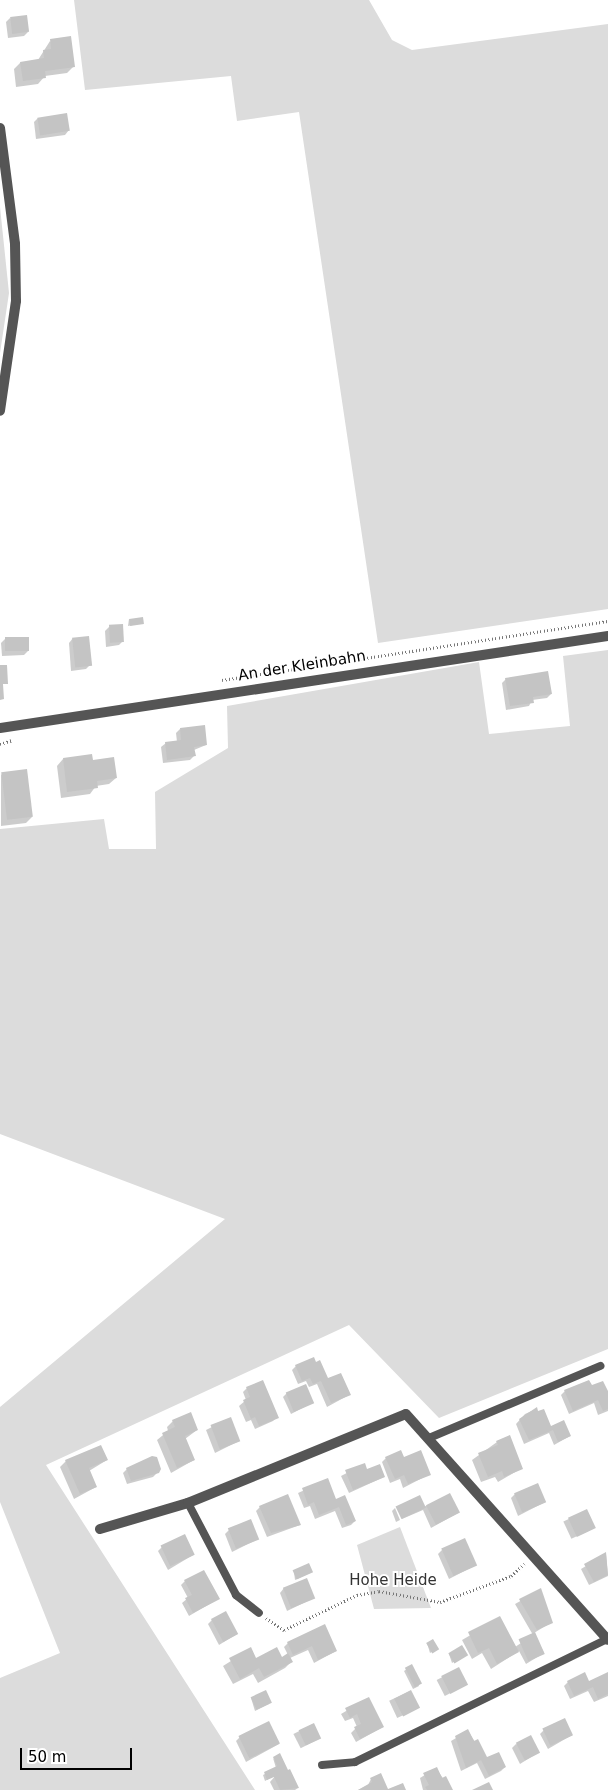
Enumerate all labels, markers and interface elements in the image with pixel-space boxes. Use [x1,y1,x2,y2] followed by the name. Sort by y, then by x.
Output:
[237,647,367,685] street label: An der Kleinbahn
[349,1572,437,1590] park label: Hohe Heide
[22,1738,135,1770] scale bar
[28,1748,66,1766] text: 50 m

